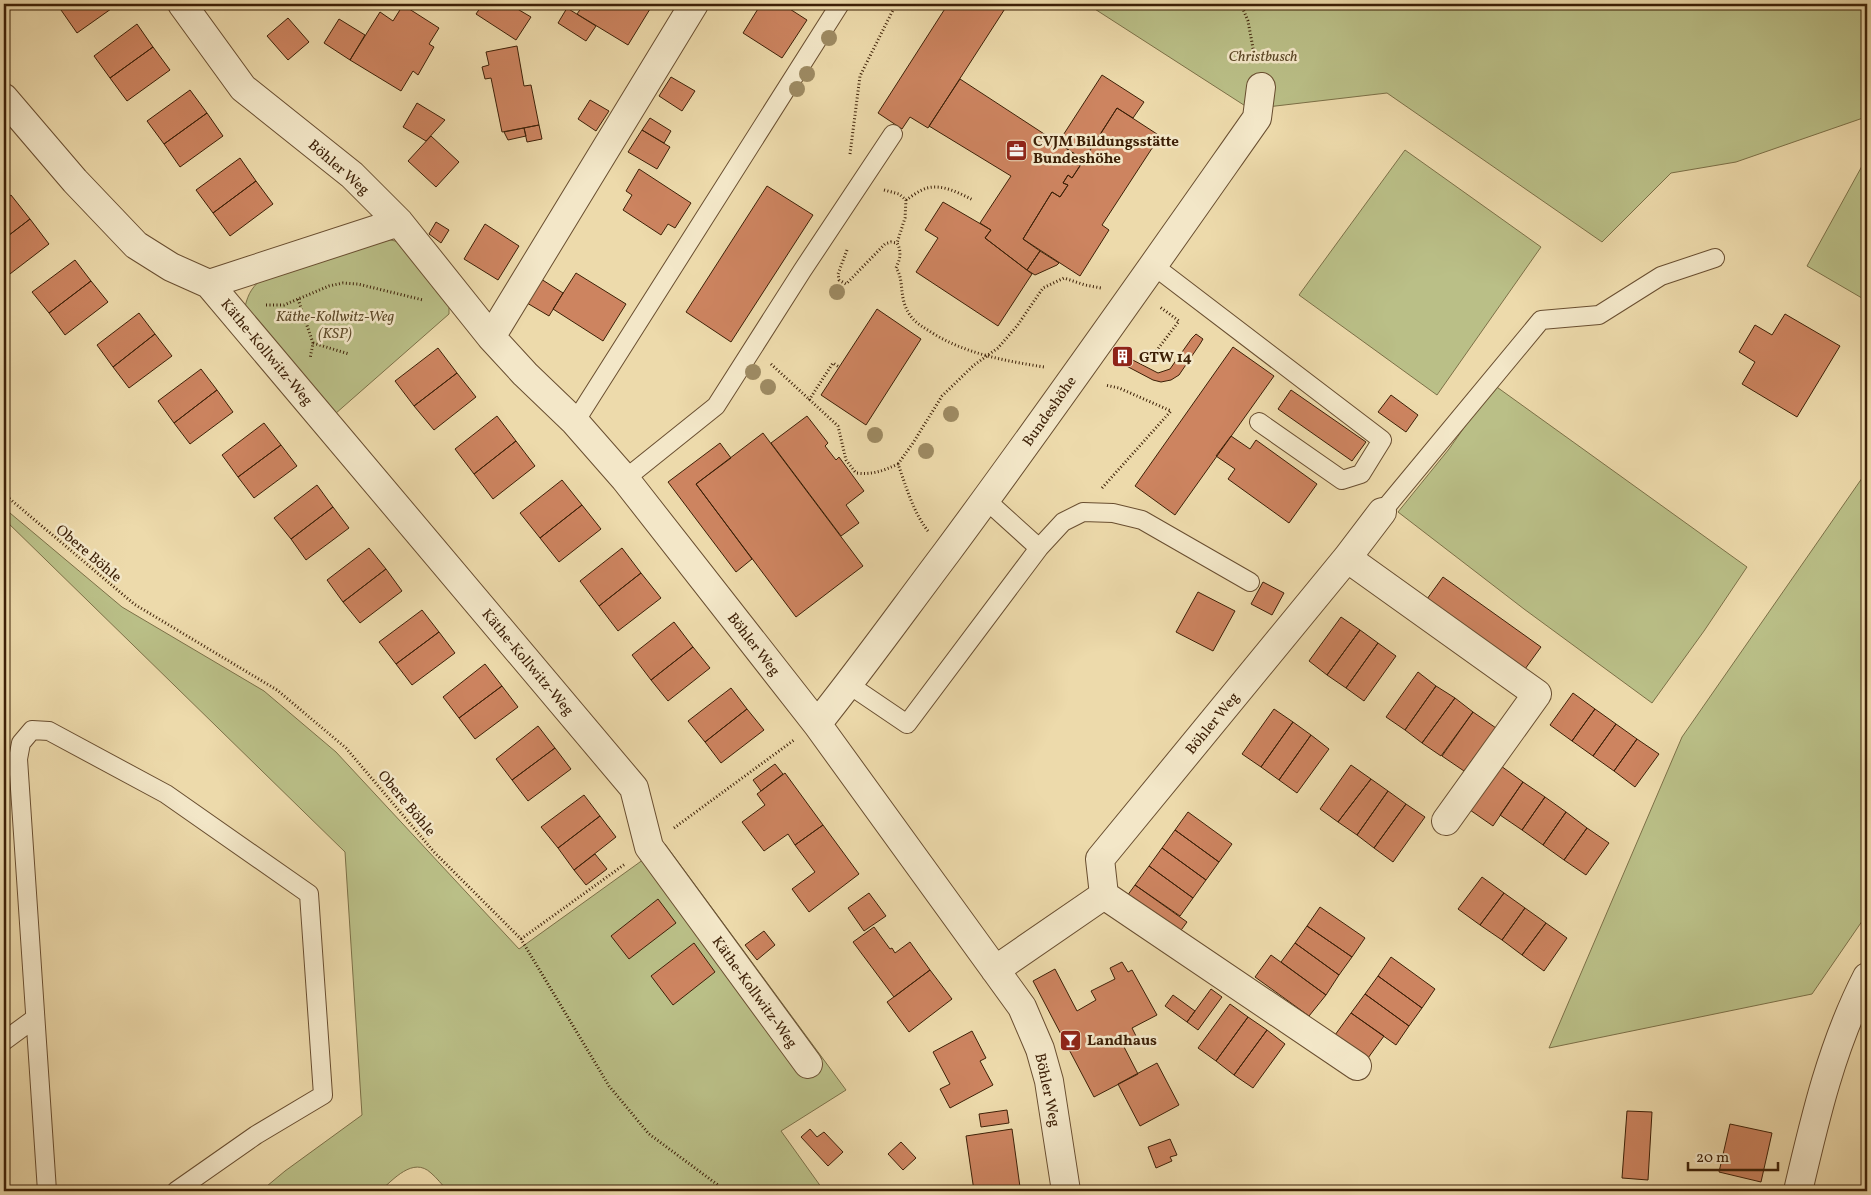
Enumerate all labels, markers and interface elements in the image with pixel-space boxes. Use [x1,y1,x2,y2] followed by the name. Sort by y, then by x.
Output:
[1228,47,1298,68] park label: Christbusch
[1033,132,1179,170] place label: CVJM Bildungsstätte Bundeshöhe
[303,136,374,201] street label: Böhler Weg
[1005,138,1029,162] office icon: CVJM Bildungsstätte Bundeshöhe
[215,295,317,411] street label: Käthe-Kollwitz-Weg
[276,307,395,345] park label: Käthe-Kollwitz-Weg (KSP)
[1111,345,1135,369] building icon: GTW 14
[1139,348,1192,369] place label: GTW 14
[1018,372,1082,451] street label: Bundeshöhe
[50,520,126,588] street label: Obere Böhle
[476,605,578,721] street label: Käthe-Kollwitz-Weg
[721,609,784,681] street label: Böhler Weg
[1181,688,1245,760] street label: Böhler Weg
[372,766,440,842] street label: Obere Böhle
[706,933,802,1053] street label: Käthe-Kollwitz-Weg
[1059,1028,1083,1052] bar icon: Landhaus
[1087,1031,1157,1052] place label: Landhaus
[1028,1051,1065,1130] street label: Böhler Weg
[1688,1140,1778,1172] scale bar
[1696,1148,1729,1169] text: 20 m

